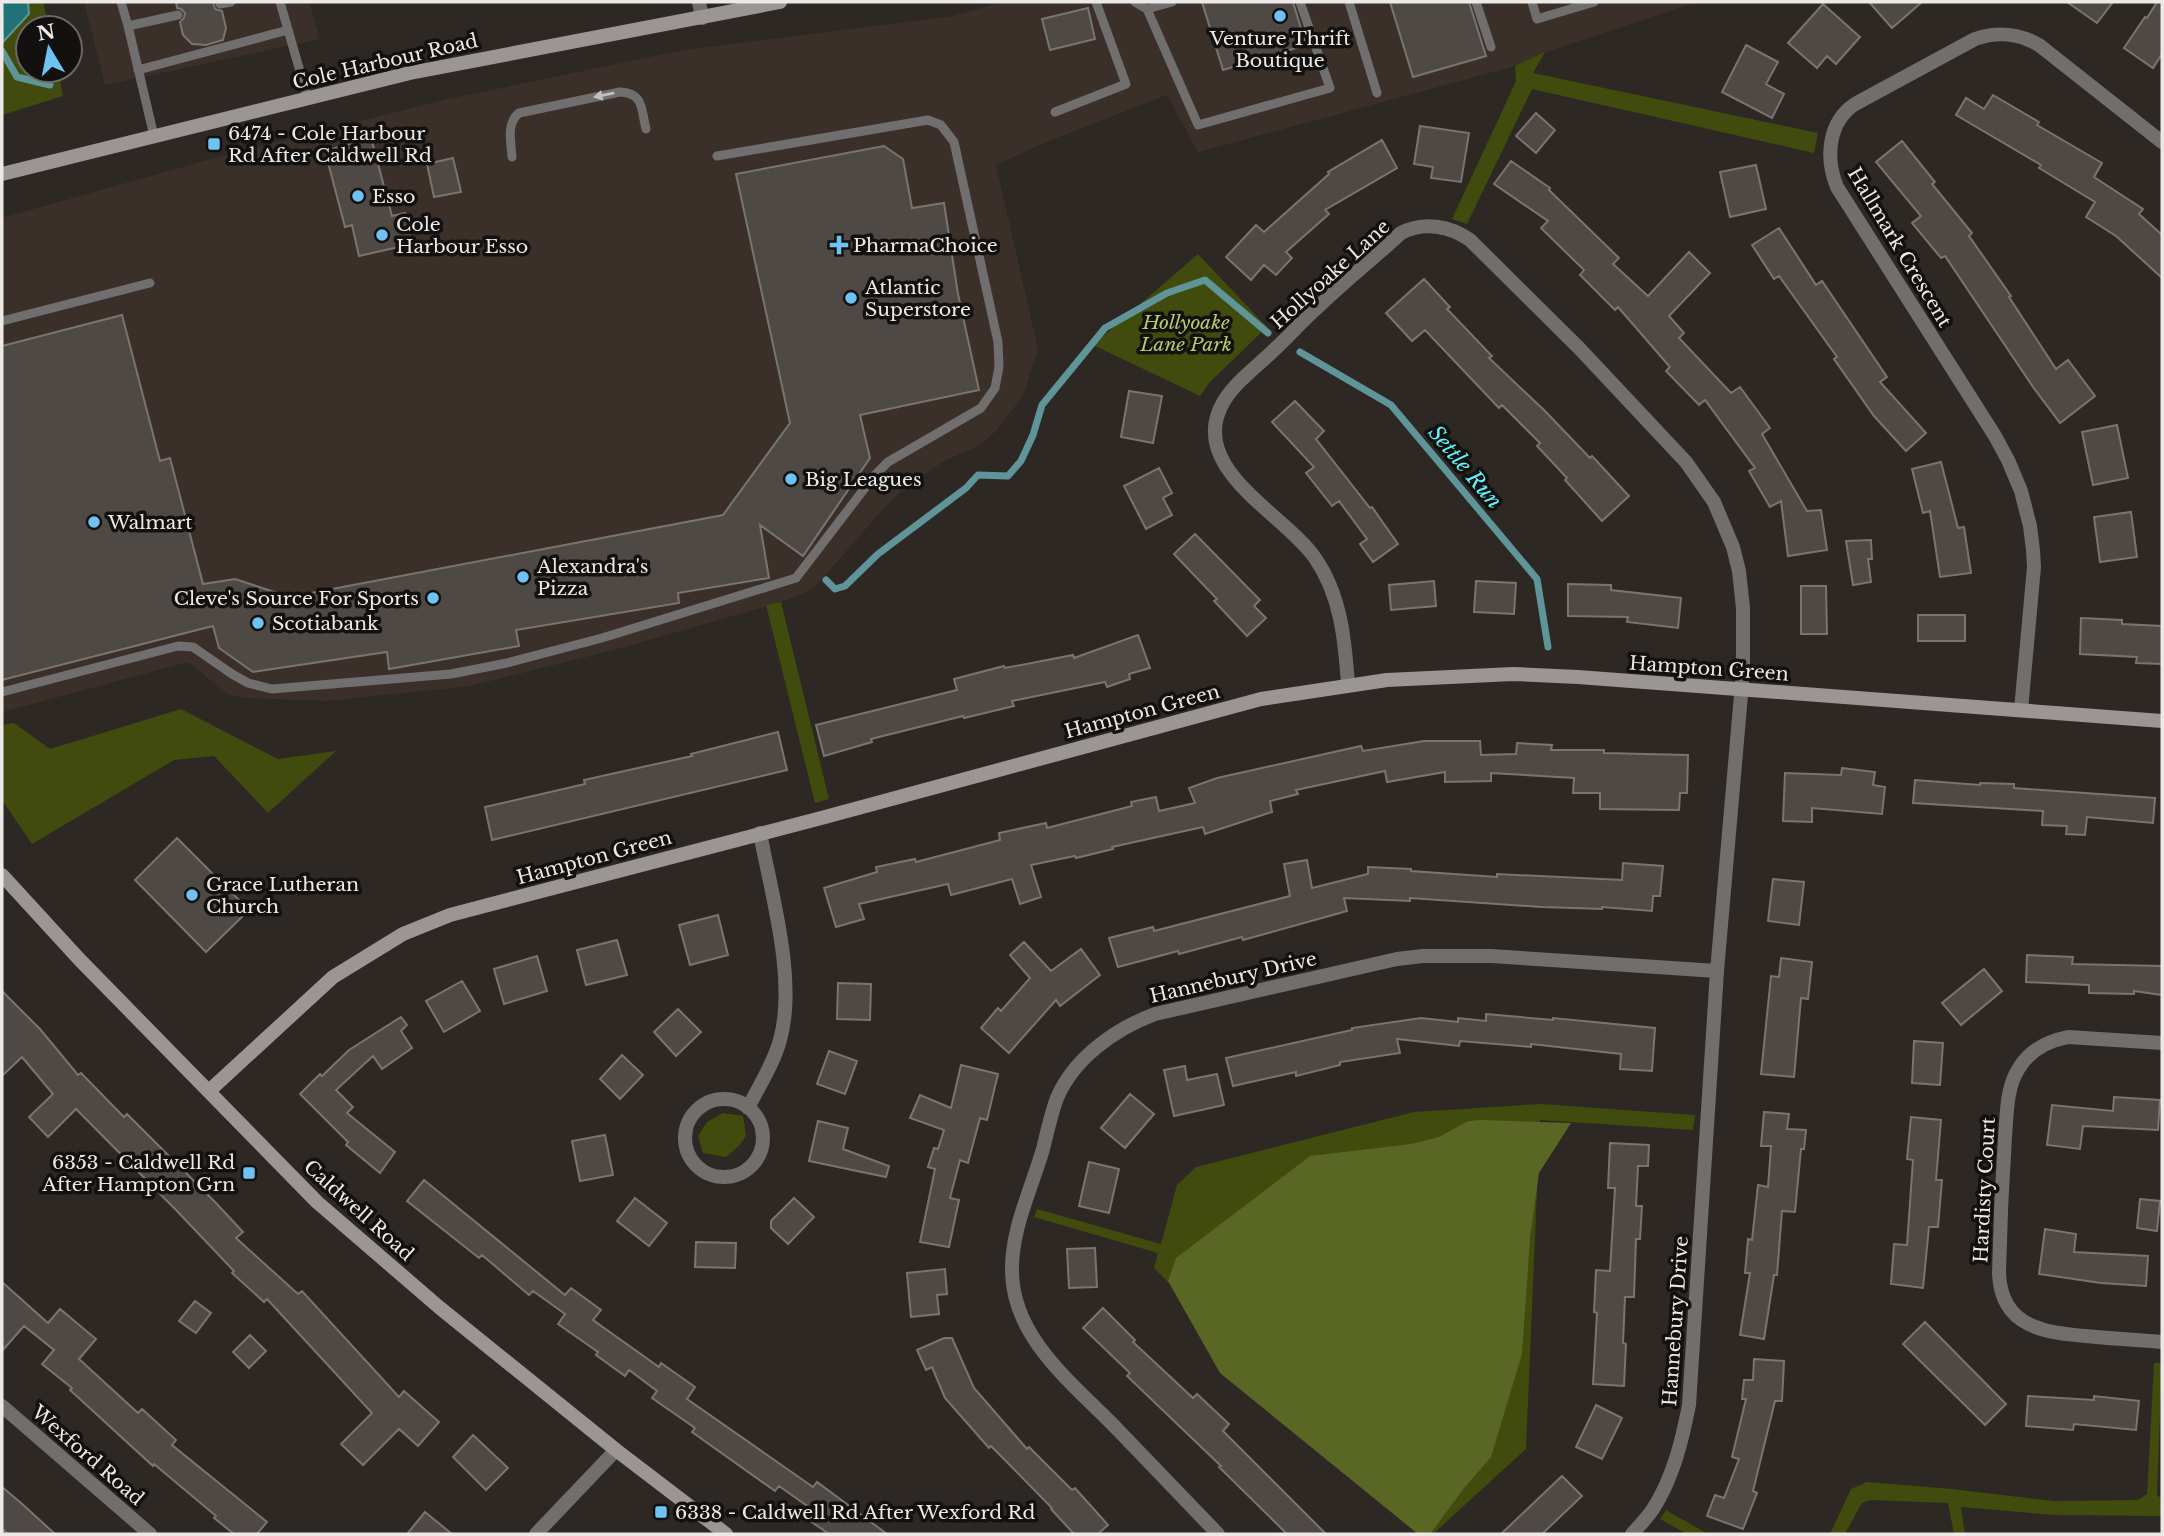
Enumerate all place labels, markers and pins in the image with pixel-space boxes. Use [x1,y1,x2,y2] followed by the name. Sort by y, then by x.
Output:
[1272,8,1288,24] marker: Venture Thrift Boutique
[1209,27,1351,72] place label: Venture Thrift Boutique
[228,122,432,167] place label: 6474 - Cole Harbour Rd After Caldwell Rd
[206,136,222,152] marker: 6474 - Cole Harbour Rd After Caldwell Rd
[372,185,415,208] place label: Esso
[350,188,366,204] marker: Esso
[396,213,528,258] place label: Cole Harbour Esso
[374,227,390,243] marker: Cole Harbour Esso
[853,234,998,257] place label: PharmaChoice
[831,237,847,253] marker: PharmaChoice
[864,276,971,321] place label: Atlantic Superstore
[843,290,859,306] marker: Atlantic Superstore
[805,468,922,491] place label: Big Leagues
[783,471,799,487] marker: Big Leagues
[107,511,193,534] place label: Walmart
[86,514,102,530] marker: Walmart
[536,555,648,600] place label: Alexandra's Pizza
[515,569,531,585] marker: Alexandra's Pizza
[174,587,419,610] place label: Cleve's Source For Sports
[425,590,441,606] marker: Cleve's Source For Sports
[272,612,379,635] place label: Scotiabank
[250,615,266,631] marker: Scotiabank
[206,873,359,918] place label: Grace Lutheran Church
[184,887,200,903] marker: Grace Lutheran Church
[41,1151,235,1196] place label: 6353 - Caldwell Rd After Hampton Grn
[241,1165,257,1181] marker: 6353 - Caldwell Rd After Hampton Grn
[675,1501,1035,1524] place label: 6338 - Caldwell Rd After Wexford Rd
[653,1504,669,1520] marker: 6338 - Caldwell Rd After Wexford Rd

